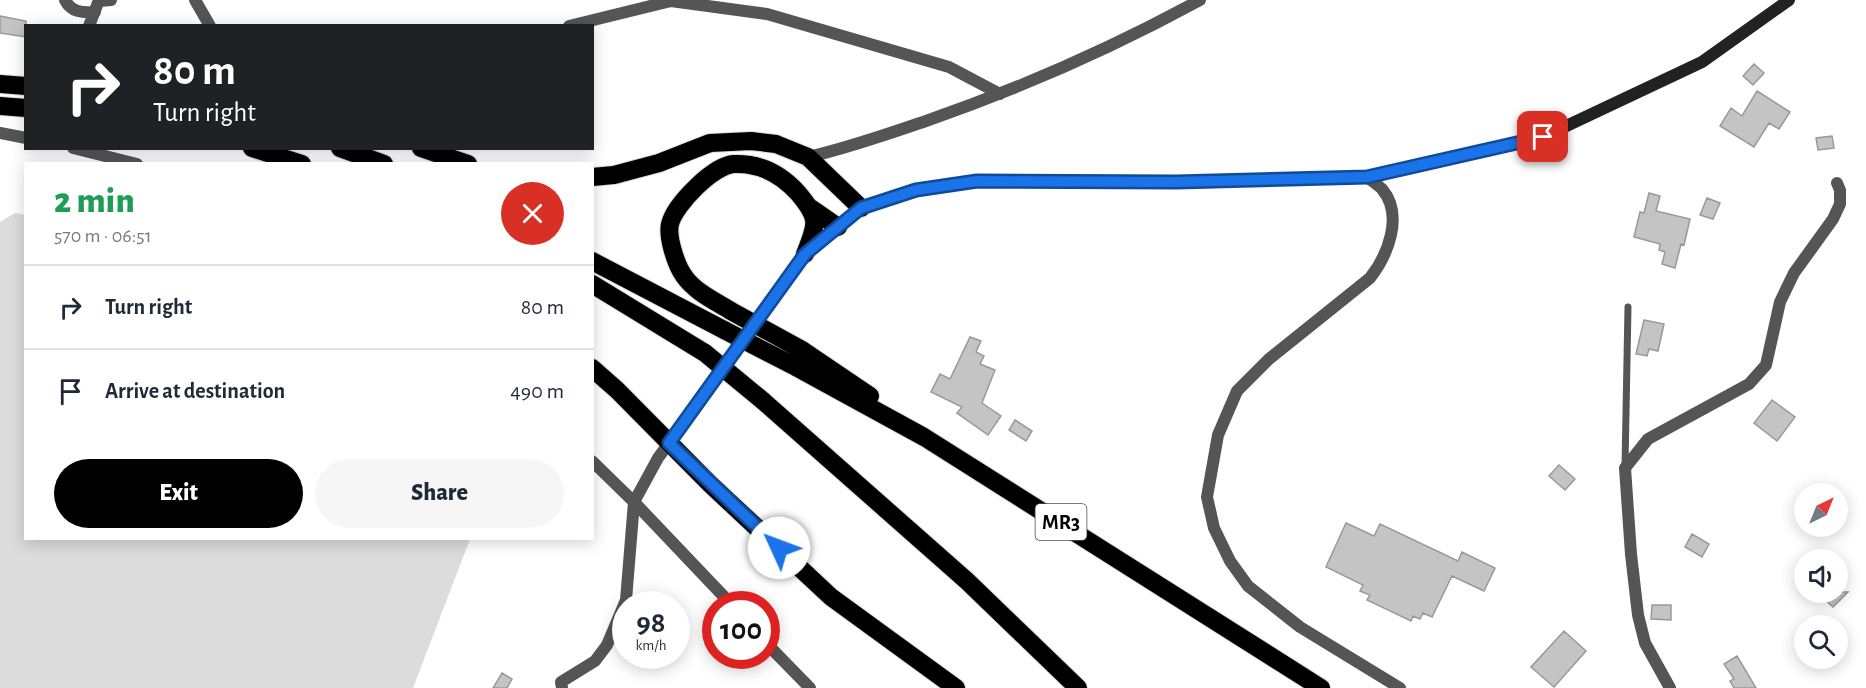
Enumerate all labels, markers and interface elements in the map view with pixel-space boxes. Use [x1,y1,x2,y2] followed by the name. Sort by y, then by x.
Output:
[54,48,132,126] icon: right
[153,50,236,92] text: 80 m
[153,99,256,126] text: Turn right
[1517,111,1568,162] pin
[1526,120,1559,153] icon: arrive
[501,182,564,245] button: close
[54,183,135,219] text: 2 min
[54,226,152,246] text: 570 m · 06:51
[54,291,87,324] icon: right
[105,296,192,318] text: Turn right
[521,296,564,318] text: 80 m
[54,375,87,408] icon: arrive
[105,380,285,402] text: Arrive at destination
[510,380,564,402] text: 490 m
[54,459,303,528] button: Exit
[315,459,564,528] button: Share
[1794,483,1848,537] north arrow
[1794,483,1848,669] map controls
[1036,504,1086,540] road number: MR3
[747,516,811,580] position arrow
[1794,549,1848,603] button: sound
[702,591,780,669] speed limit sign: 100
[636,608,666,638] text: 98
[1794,615,1848,669] button: search
[636,638,666,653] text: km/h

